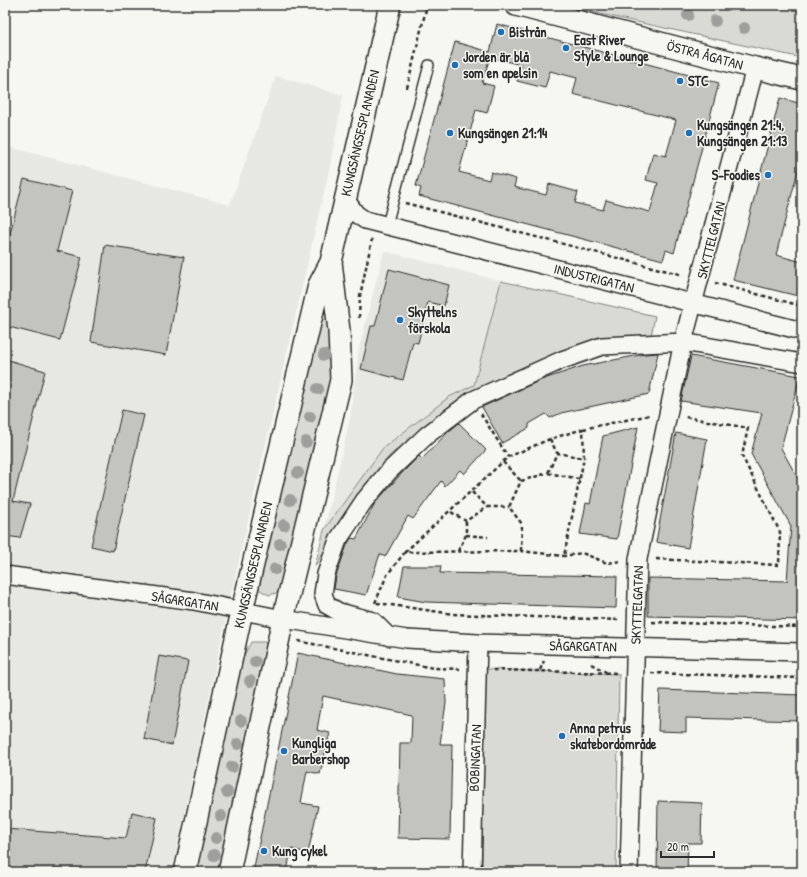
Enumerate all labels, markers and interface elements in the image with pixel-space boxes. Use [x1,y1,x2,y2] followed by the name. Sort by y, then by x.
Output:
[509,22,547,41] place label: Bistrån
[496,27,506,37] marker: Bistrån
[574,30,649,67] place label: East River Style & Lounge
[665,35,745,74] street label: ÖSTRA ÅGATAN
[561,43,571,53] marker: East River Style & Lounge
[463,47,538,84] place label: Jorden är blå som en apelsin
[450,60,460,70] marker: Jorden är blå som en apelsin
[336,68,383,198] street label: KUNGSÄNGSESPLANADEN
[688,71,709,90] place label: STC
[675,76,685,86] marker: STC
[697,115,788,152] place label: Kungsängen 21:4, Kungsängen 21:13
[458,123,548,144] place label: Kungsängen 21:14
[445,128,455,138] marker: Kungsängen 21:14
[684,128,694,138] marker: Kungsängen 21:4, Kungsängen 21:13
[712,165,761,184] place label: S-Foodies
[763,170,773,180] marker: S-Foodies
[692,199,729,280] street label: SKYTTELGATAN
[552,258,636,297] street label: INDUSTRIGATAN
[408,302,457,337] place label: Skyttelns förskola
[395,315,405,325] marker: Skyttelns förskola
[229,500,276,630] street label: KUNGSÄNGSESPLANADEN
[626,565,647,645] street label: SKYTTELGATAN
[150,586,220,615] street label: SÅGARGATAN
[549,635,617,656] street label: SÅGARGATAN
[570,718,657,753] place label: Anna petrus skatebordområde
[464,724,485,792] street label: BOBINGATAN
[557,731,567,741] marker: Anna petrus skatebordområde
[292,733,351,770] place label: Kungliga Barbershop
[279,746,289,756] marker: Kungliga Barbershop
[661,833,714,859] scale bar
[667,838,689,855] text: 20 m
[272,841,327,862] place label: Kung cykel
[259,846,269,856] marker: Kung cykel

